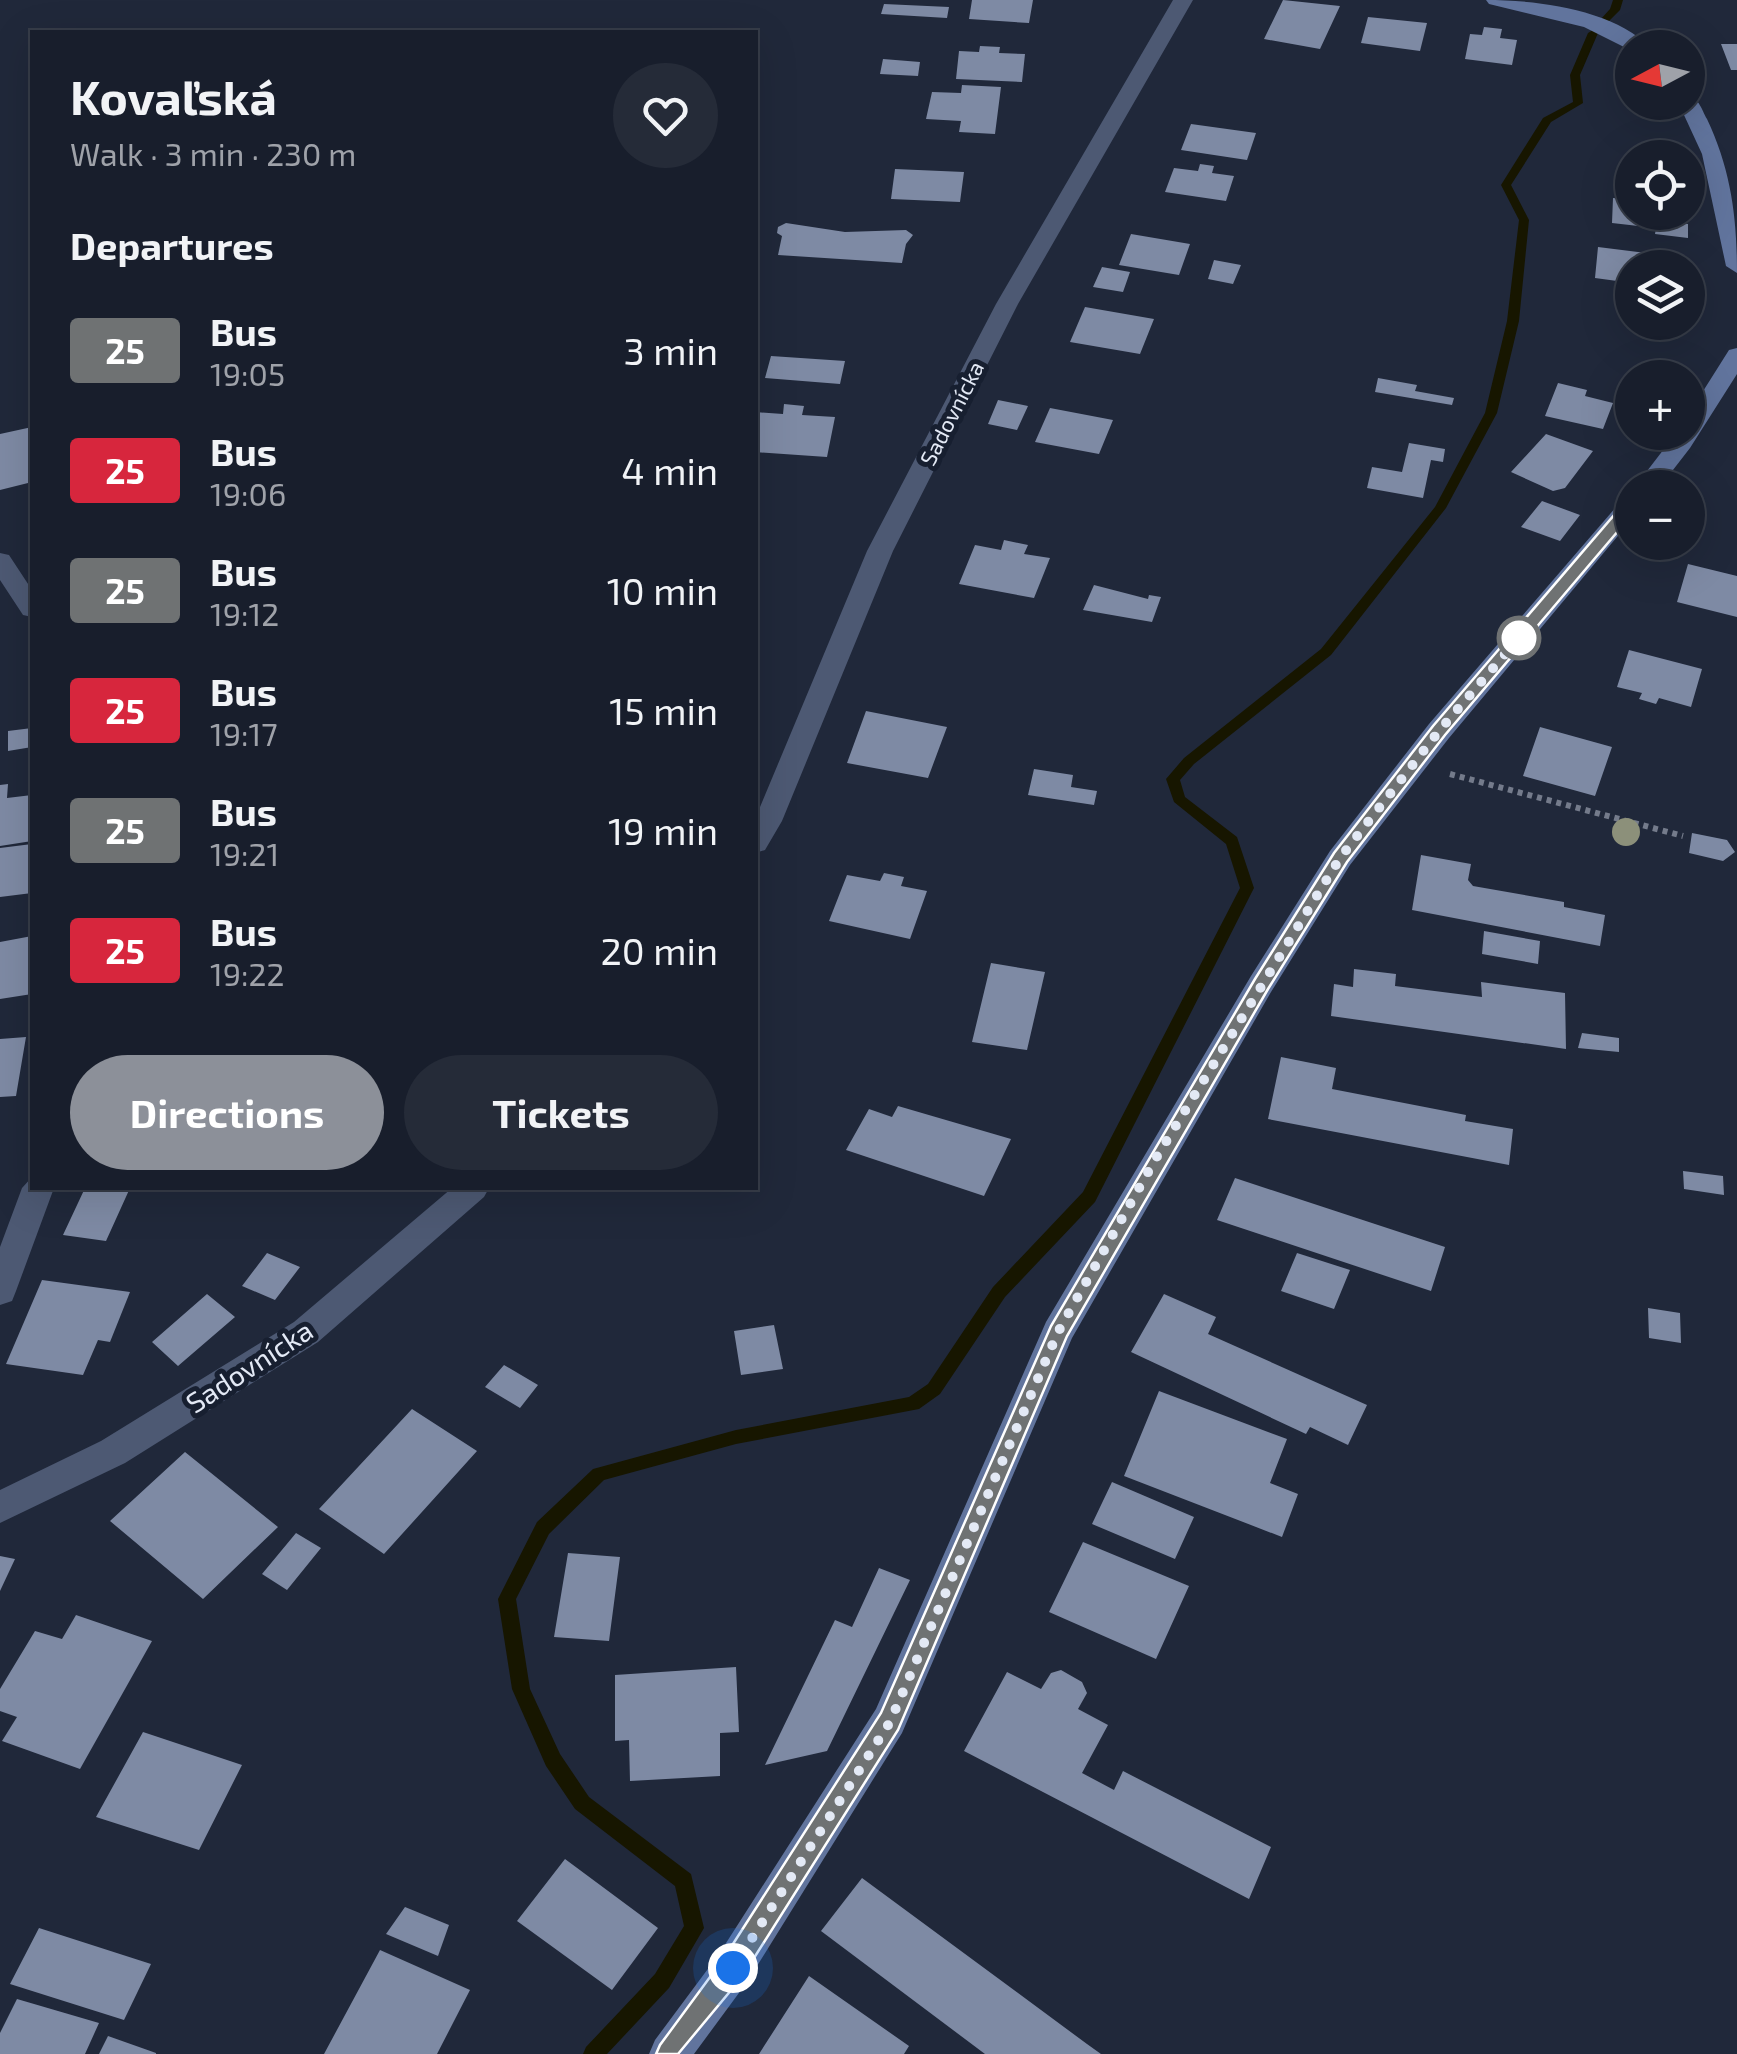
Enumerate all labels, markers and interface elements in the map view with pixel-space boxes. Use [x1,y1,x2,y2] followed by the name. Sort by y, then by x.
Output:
[1615,30,1705,120] north arrow
[1615,30,1705,560] map controls
[613,63,718,168] button: heart
[70,67,277,125] text: Kovaľská
[70,134,356,172] text: Walk · 3 min · 230 m
[1615,140,1705,230] button: locate
[70,222,274,268] text: Departures
[1615,250,1705,340] button: layers
[210,308,277,354] text: Bus
[624,327,718,373] text: 3 min
[105,329,145,371] text: 25
[210,354,285,392] text: 19:05
[914,357,988,469] street label: Sadovnícka
[1615,360,1705,450] button: +
[210,428,277,474] text: Bus
[621,447,718,493] text: 4 min
[105,449,145,491] text: 25
[1615,470,1705,560] button: −
[210,474,286,512] text: 19:06
[210,548,277,594] text: Bus
[607,567,718,613] text: 10 min
[105,569,145,611] text: 25
[210,594,279,632] text: 19:12
[1498,617,1540,659] unlabelled marker
[210,668,277,714] text: Bus
[609,687,718,733] text: 15 min
[105,689,145,731] text: 25
[210,714,278,752] text: 19:17
[210,788,277,834] text: Bus
[608,807,718,853] text: 19 min
[105,809,145,851] text: 25
[210,834,279,872] text: 19:21
[210,908,277,954] text: Bus
[600,927,718,973] text: 20 min
[105,929,145,971] text: 25
[210,954,285,992] text: 19:22
[70,1055,384,1170] button: Directions
[404,1055,718,1170] button: Tickets
[179,1312,319,1420] street label: Sadovnícka
[708,1943,758,1993] your location

